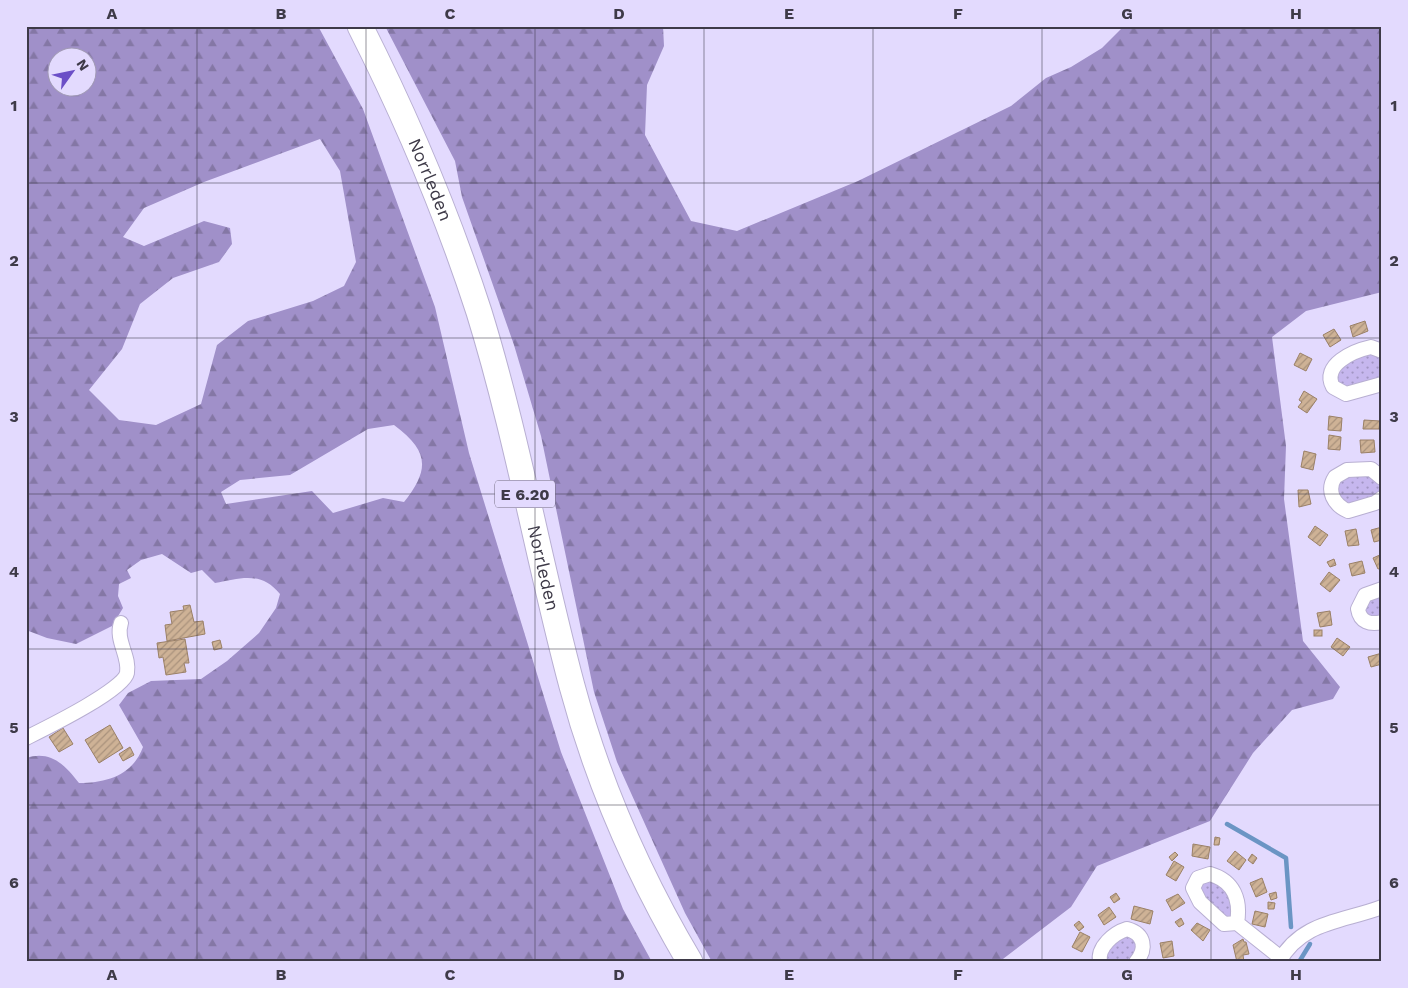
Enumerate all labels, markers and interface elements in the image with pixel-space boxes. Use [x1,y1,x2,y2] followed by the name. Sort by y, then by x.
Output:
[107,4,118,23] text: A
[276,4,287,23] text: B
[445,4,456,23] text: C
[613,4,625,23] text: D
[784,4,794,23] text: E
[953,4,963,23] text: F
[1121,4,1133,23] text: G
[1290,4,1302,23] text: H
[48,48,98,98] north arrow
[73,56,92,74] text: N
[11,96,17,115] text: 1
[1391,96,1397,115] text: 1
[404,135,457,224] street label: Norrleden
[9,251,19,270] text: 2
[1389,251,1399,270] text: 2
[9,407,19,426] text: 3
[1389,407,1399,426] text: 3
[495,480,555,508] road number: E 6.20
[524,523,564,613] street label: Norrleden
[9,562,19,581] text: 4
[1389,562,1399,581] text: 4
[9,718,19,737] text: 5
[1389,718,1399,737] text: 5
[9,873,19,892] text: 6
[1389,873,1399,892] text: 6
[107,965,118,984] text: A
[276,965,287,984] text: B
[445,965,456,984] text: C
[613,965,625,984] text: D
[784,965,794,984] text: E
[953,965,963,984] text: F
[1121,965,1133,984] text: G
[1290,965,1302,984] text: H

